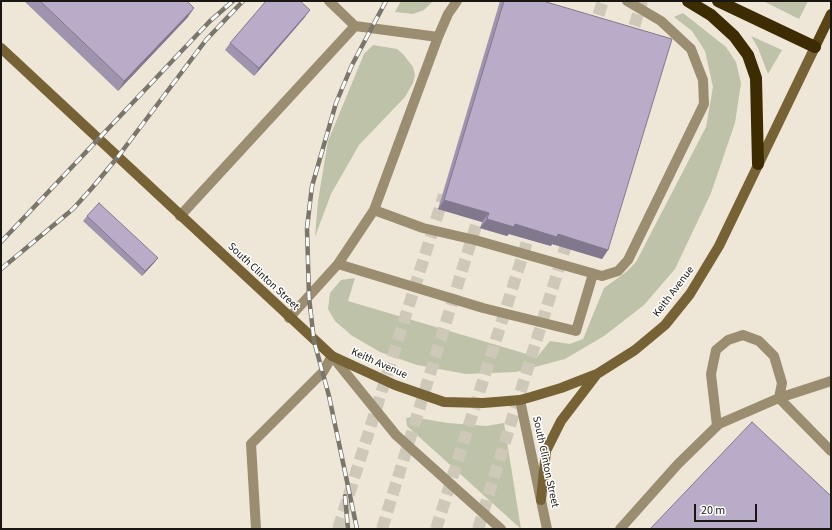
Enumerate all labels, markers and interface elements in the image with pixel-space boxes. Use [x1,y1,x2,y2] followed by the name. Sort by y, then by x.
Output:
[225,241,301,313] street label: South Clinton Street
[651,264,697,320] street label: Keith Avenue
[349,346,409,382] street label: Keith Avenue
[529,415,561,509] street label: South Clinton Street
[696,496,759,522] scale bar
[701,502,725,519] text: 20 m

